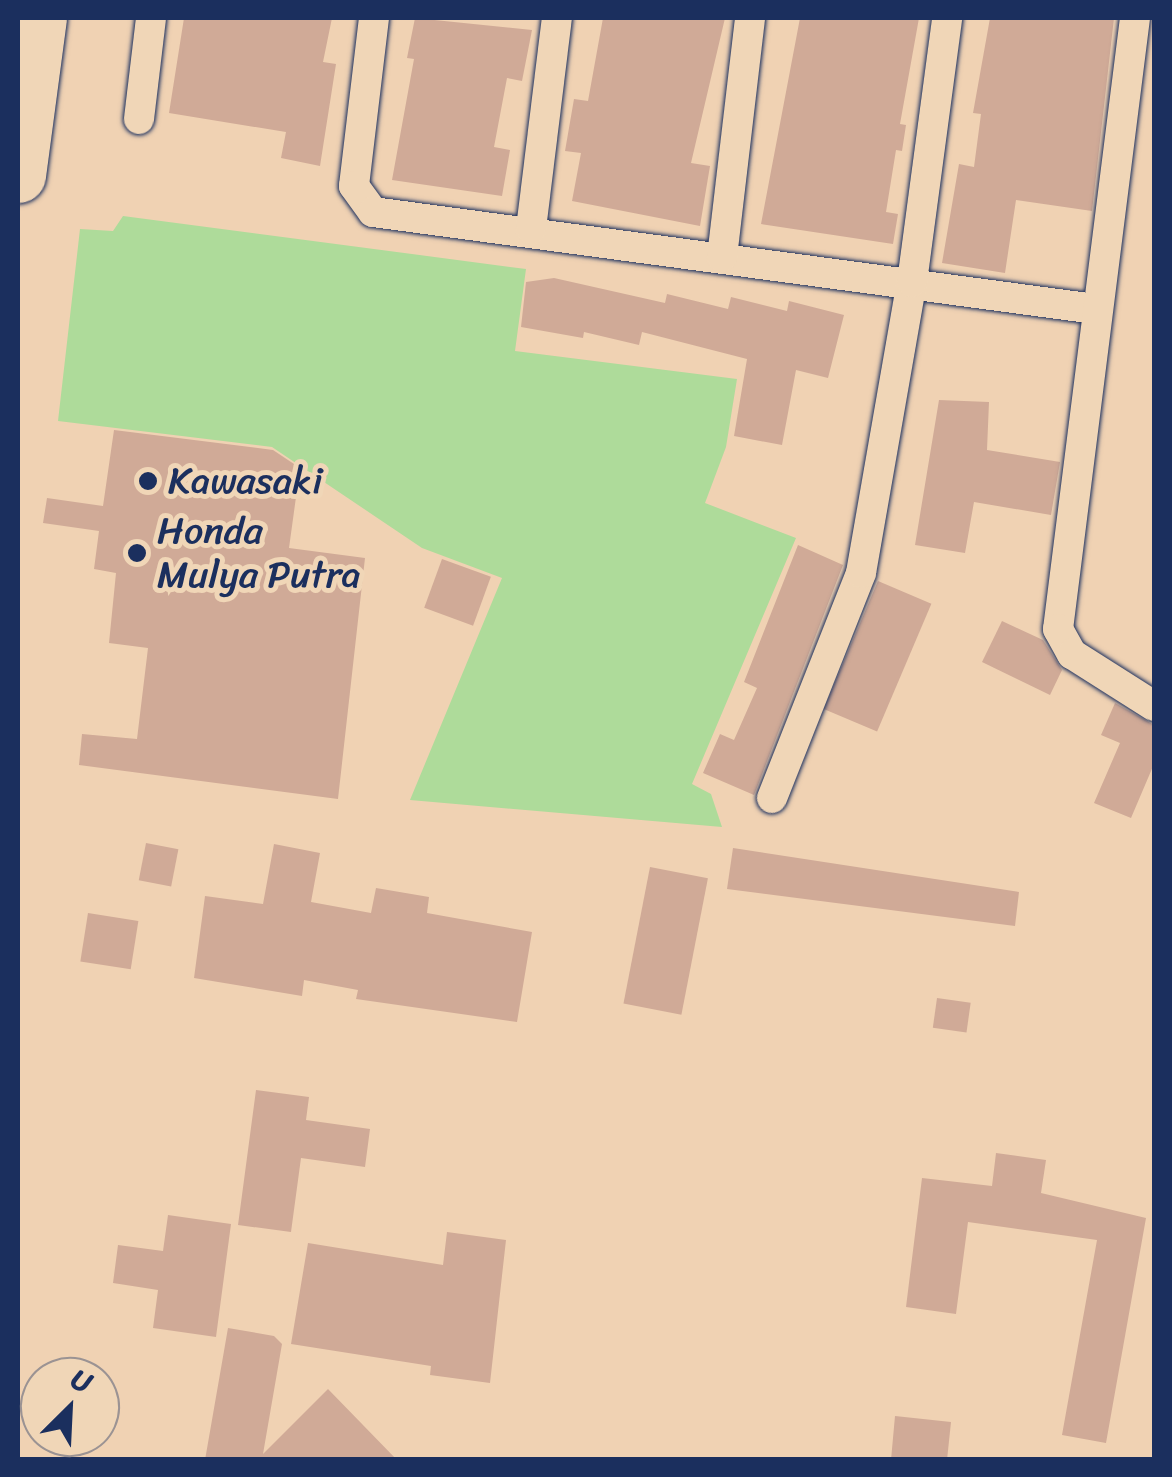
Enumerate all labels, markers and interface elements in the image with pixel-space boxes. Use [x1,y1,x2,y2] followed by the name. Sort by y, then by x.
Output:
[168,458,323,504] place label: Kawasaki
[137,470,159,492] marker: Kawasaki
[157,508,363,598] place label: Honda Mulya Putra
[126,542,148,564] marker: Honda Mulya Putra
[63,1355,100,1407] text: U
[20,1357,120,1457] north arrow

